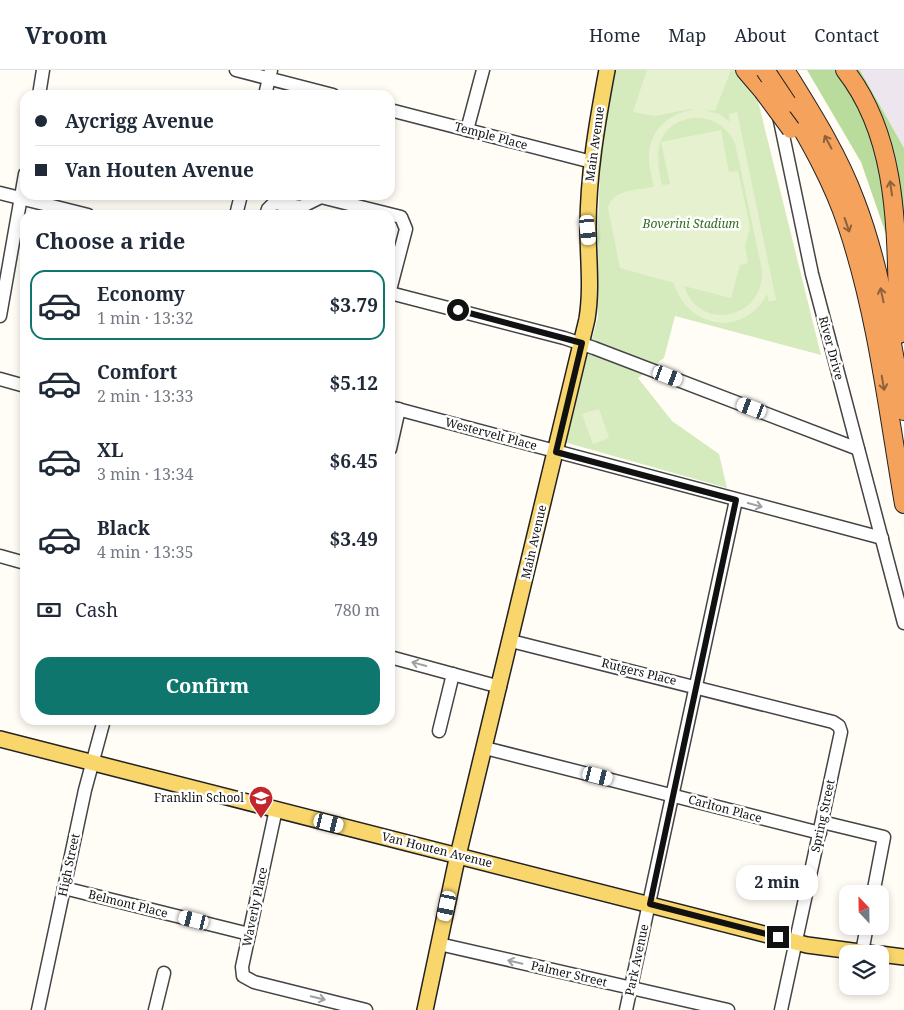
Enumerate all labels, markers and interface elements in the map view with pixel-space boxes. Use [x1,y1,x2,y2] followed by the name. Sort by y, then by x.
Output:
[25,18,107,51] text: Vroom
[589,23,640,47] text: Home
[668,23,706,47] text: Map
[734,23,786,47] text: About
[814,23,879,47] text: Contact
[581,105,608,183] street label: Main Avenue
[65,108,214,134] text: Aycrigg Avenue
[453,118,530,153] street label: Temple Place
[823,135,833,150] one-way arrow
[65,157,254,183] text: Van Houten Avenue
[886,181,896,197] one-way arrow
[578,214,597,246] car
[642,215,740,232] park label: Boverini Stadium
[843,217,852,232] one-way arrow
[35,225,185,255] text: Choose a ride
[97,281,185,307] text: Economy
[37,283,82,328] icon: car
[877,287,887,303] one-way arrow
[329,292,378,318] text: $3.79
[447,299,469,321] route start
[97,307,193,329] text: 1 min · 13:32
[815,314,848,382] street label: River Drive
[97,359,177,385] text: Comfort
[37,361,82,406] icon: car
[651,364,684,388] car
[329,370,378,396] text: $5.12
[878,375,888,391] one-way arrow
[97,385,193,407] text: 2 min · 13:33
[735,396,768,420] car
[443,413,539,454] street label: Westervelt Place
[97,437,123,463] text: XL
[37,439,82,484] icon: car
[329,448,378,474] text: $6.45
[97,463,193,485] text: 3 min · 13:34
[747,500,763,510] one-way arrow
[517,503,550,581] street label: Main Avenue
[97,515,150,541] text: Black
[37,517,82,562] icon: car
[329,526,378,552] text: $3.49
[97,541,193,563] text: 4 min · 13:35
[35,596,63,624] icon: cash
[75,597,118,623] text: Cash
[334,599,380,621] text: 780 m
[600,654,678,689] street label: Rutgers Place
[35,657,380,715] button: Confirm
[411,659,427,668] one-way arrow
[581,765,614,787] car
[806,778,839,854] street label: Spring Street
[248,785,274,819] school or university icon: Franklin School
[154,789,244,806] place label: Franklin School
[686,791,764,827] street label: Carlton Place
[312,812,345,834] car
[380,828,494,871] street label: Van Houten Avenue
[54,832,83,898] street label: High Street
[737,864,819,900] callout: 2 min
[238,865,271,948] street label: Waverly Place
[754,871,800,893] text: 2 min
[87,885,170,922] street label: Belmont Place
[839,885,889,935] north arrow
[839,885,889,995] map controls
[436,890,457,922] car
[177,909,210,931] car
[621,923,652,997] street label: Park Avenue
[767,926,789,948] route end
[839,945,889,995] button: layers
[529,956,609,991] street label: Palmer Street
[508,957,524,966] one-way arrow
[310,994,326,1003] one-way arrow

